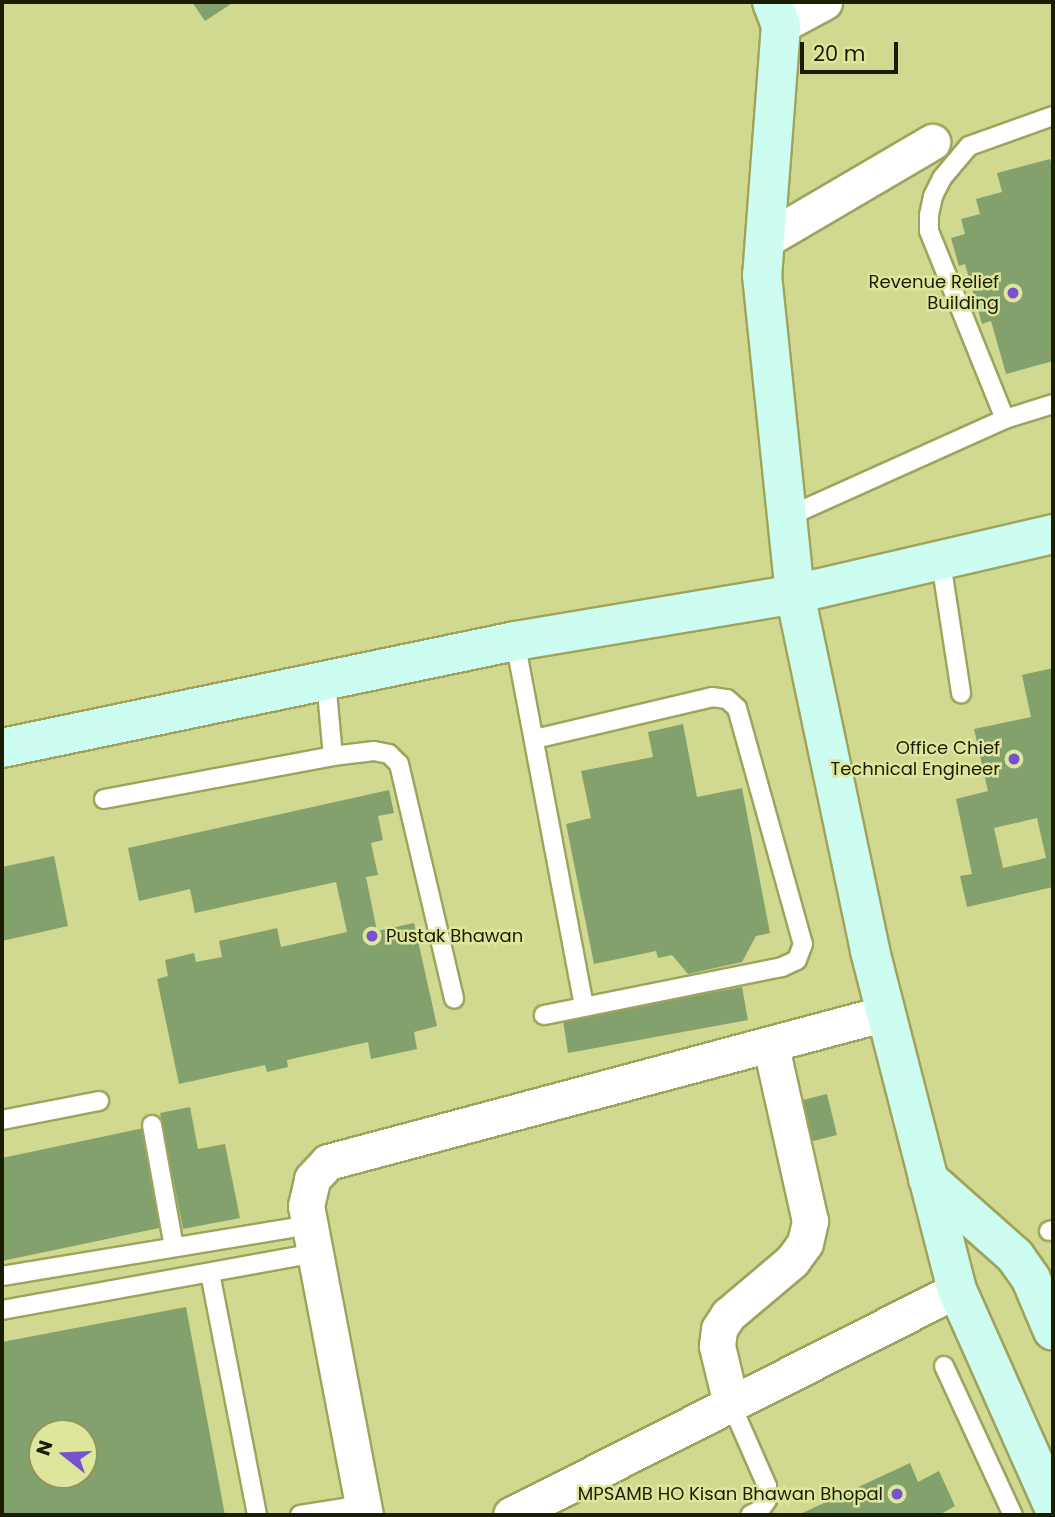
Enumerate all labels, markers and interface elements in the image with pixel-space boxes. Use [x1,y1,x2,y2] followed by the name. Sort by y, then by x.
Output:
[803,28,901,72] scale bar
[813,39,866,68] text: 20 m
[869,272,999,314] place label: Revenue Relief Building
[1005,285,1021,301] marker: Revenue Relief Building
[830,738,1000,780] place label: Office Chief Technical Engineer
[1006,751,1022,767] marker: Office Chief Technical Engineer
[386,925,523,947] place label: Pustak Bhawan
[364,928,380,944] marker: Pustak Bhawan
[28,1419,98,1489] north arrow
[29,1437,60,1459] text: N
[578,1483,883,1505] place label: MPSAMB HO Kisan Bhawan Bhopal
[889,1486,905,1502] marker: MPSAMB HO Kisan Bhawan Bhopal

